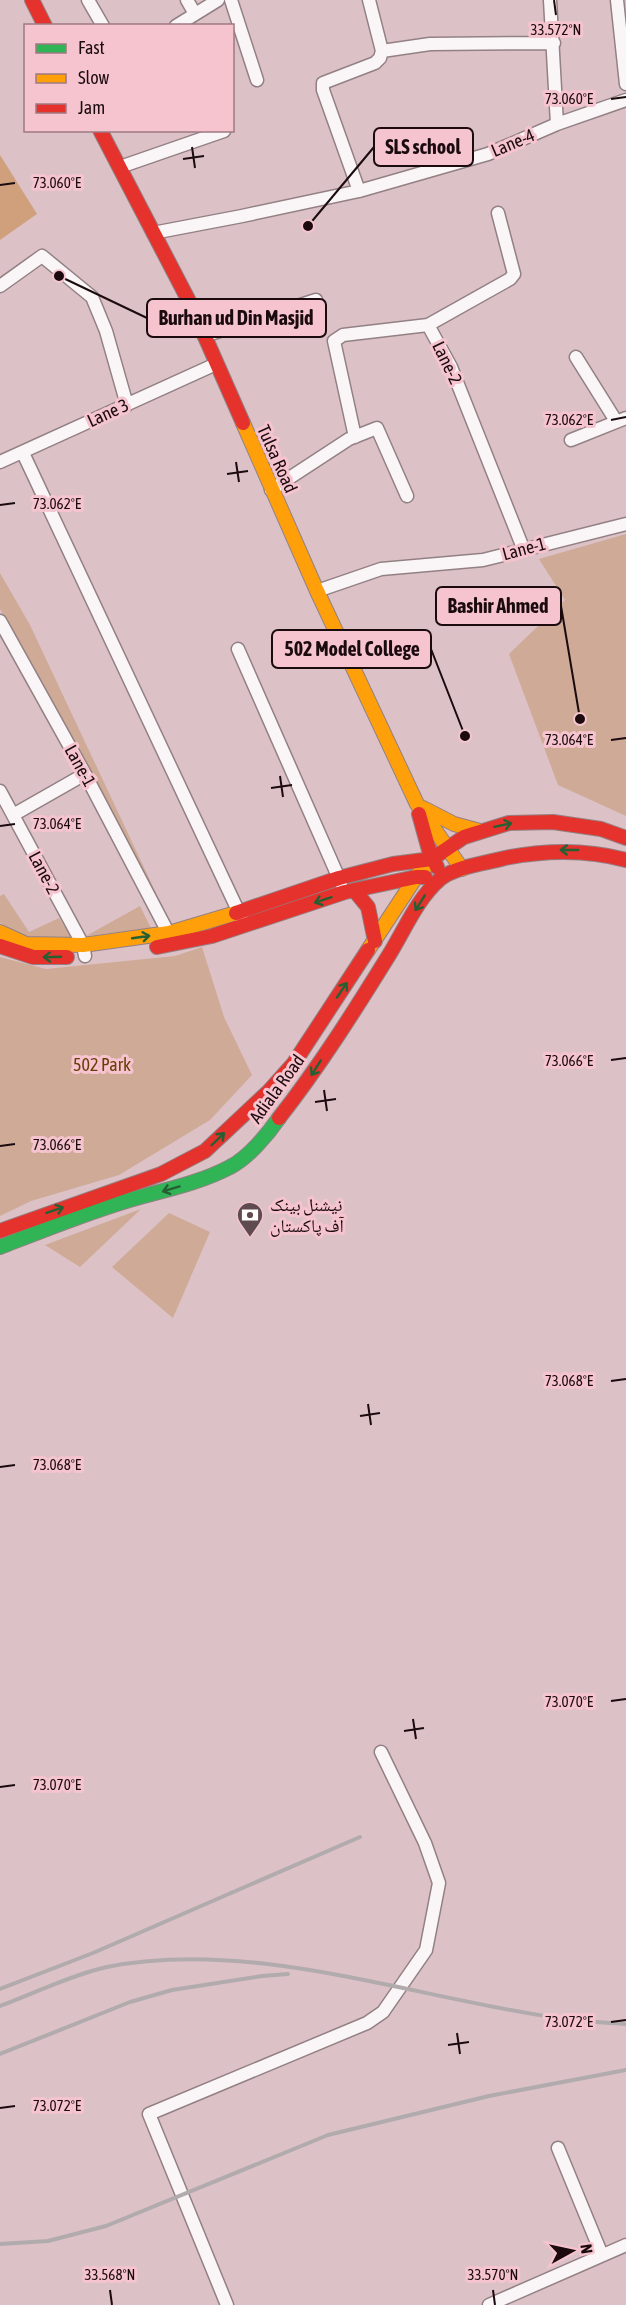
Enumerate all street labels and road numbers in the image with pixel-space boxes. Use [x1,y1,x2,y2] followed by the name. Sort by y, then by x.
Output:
[488,124,538,161] street label: Lane-4
[428,338,467,388] street label: Lane-2
[84,394,132,431] street label: Lane 3
[253,422,302,496] street label: Tulsa Road
[500,533,548,564] street label: Lane-1
[61,741,100,790] street label: Lane-1
[25,848,64,898] street label: Lane-2
[245,1050,309,1127] street label: Adiala Road

